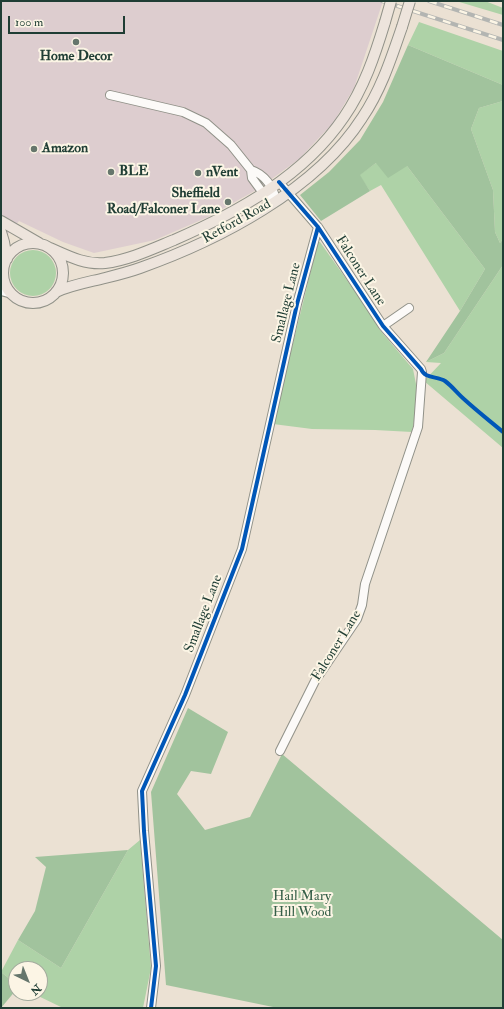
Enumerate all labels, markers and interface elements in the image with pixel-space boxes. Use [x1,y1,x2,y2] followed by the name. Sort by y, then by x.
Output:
[10,8,127,34] scale bar
[15,15,43,30] text: 100 m
[71,37,81,47] marker: Home Decor
[40,49,112,65] place label: Home Decor
[42,141,88,157] place label: Amazon
[29,144,39,154] marker: Amazon
[119,164,148,180] place label: BLE
[206,165,238,181] place label: nVent
[106,167,116,177] marker: BLE
[193,168,203,178] marker: nVent
[107,186,220,218] place label: Sheffield Road/Falconer Lane
[200,196,274,248] street label: Retford Road
[223,197,233,207] marker: Sheffield Road/Falconer Lane
[331,233,389,309] street label: Falconer Lane
[269,261,305,345] street label: Smallage Lane
[181,573,227,655] street label: Smallage Lane
[309,608,365,684] street label: Falconer Lane
[273,889,331,922] park label: Hail Mary Hill Wood
[8,961,48,1001] north arrow
[28,981,44,998] text: N

